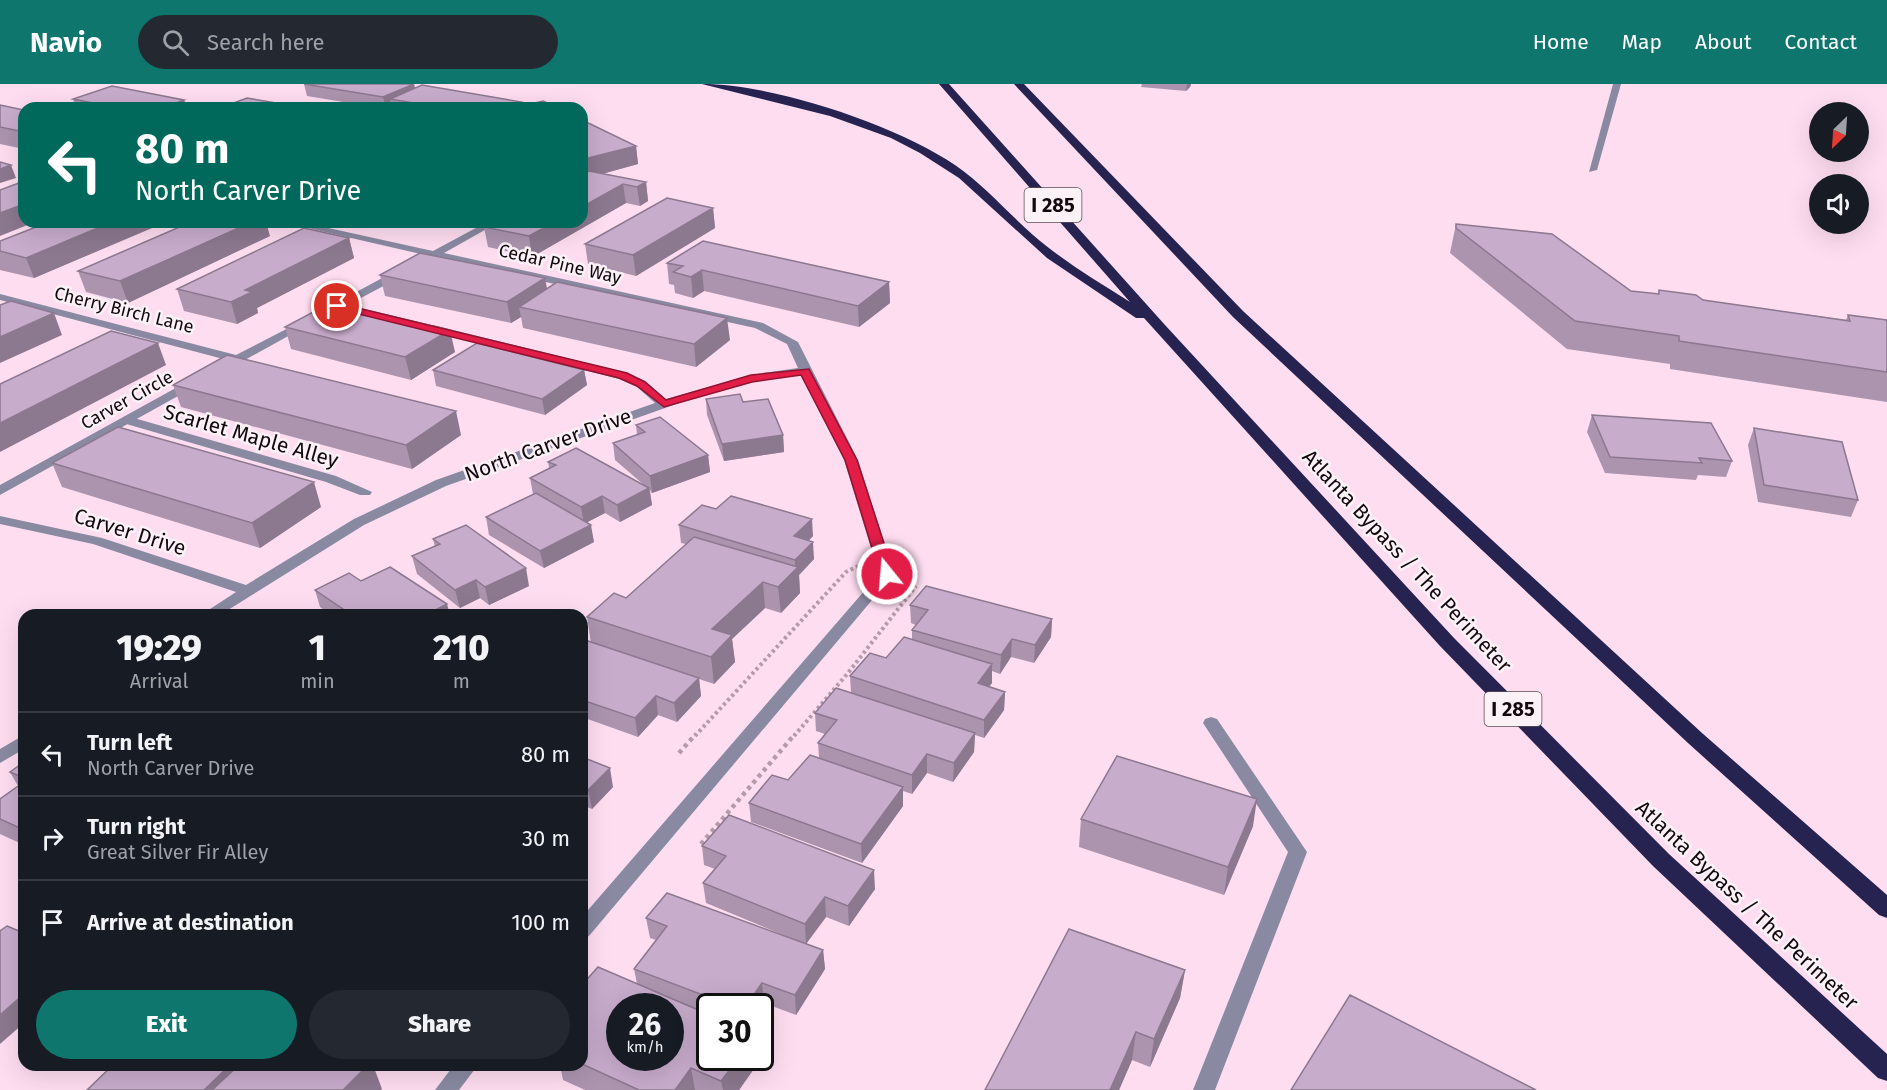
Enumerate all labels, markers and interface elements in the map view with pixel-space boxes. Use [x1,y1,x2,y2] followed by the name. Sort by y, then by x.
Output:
[138,15,558,69] search box
[30,26,102,59] text: Navio
[159,26,192,59] icon: search
[207,29,325,56] text: Search here
[1533,29,1589,55] text: Home
[1622,29,1662,55] text: Map
[1695,29,1752,55] text: About
[1785,29,1857,55] text: Contact
[1809,102,1869,162] north arrow
[1809,102,1869,234] map controls
[135,124,229,174] text: 80 m
[36,126,114,204] icon: left
[1809,174,1869,234] button: sound
[135,175,361,207] text: North Carver Drive
[1024,188,1082,222] road number: I 285
[497,239,624,289] street label: Cedar Pine Way
[311,280,362,331] pin
[52,282,196,338] street label: Cherry Birch Lane
[320,289,353,322] icon: arrive
[77,366,177,434] street label: Carver Circle
[161,399,342,474] street label: Scarlet Maple Alley
[461,403,635,487] street label: North Carver Drive
[1297,444,1517,678] street label: Atlanta Bypass / The Perimeter
[71,503,189,561] street label: Carver Drive
[855,542,919,606] position arrow
[116,626,202,670] text: 19:29
[309,626,326,670] text: 1
[433,626,490,670] text: 210
[130,669,188,693] text: Arrival
[300,669,335,693] text: min
[453,669,470,693] text: m
[1484,692,1541,726] road number: I 285
[87,729,172,756] text: Turn left
[36,738,69,771] icon: left
[521,741,570,768] text: 80 m
[87,756,254,780] text: North Carver Drive
[1630,795,1864,1015] street label: Atlanta Bypass / The Perimeter
[87,813,186,840] text: Turn right
[36,822,69,855] icon: right
[522,825,570,852] text: 30 m
[87,840,268,864] text: Great Silver Fir Alley
[36,906,69,939] icon: arrive
[87,909,294,936] text: Arrive at destination
[511,909,570,936] text: 100 m
[36,990,297,1059] button: Exit
[309,990,570,1059] button: Share
[696,993,774,1071] speed limit sign: 30
[629,1007,661,1043] text: 26
[626,1038,664,1056] text: km/h

